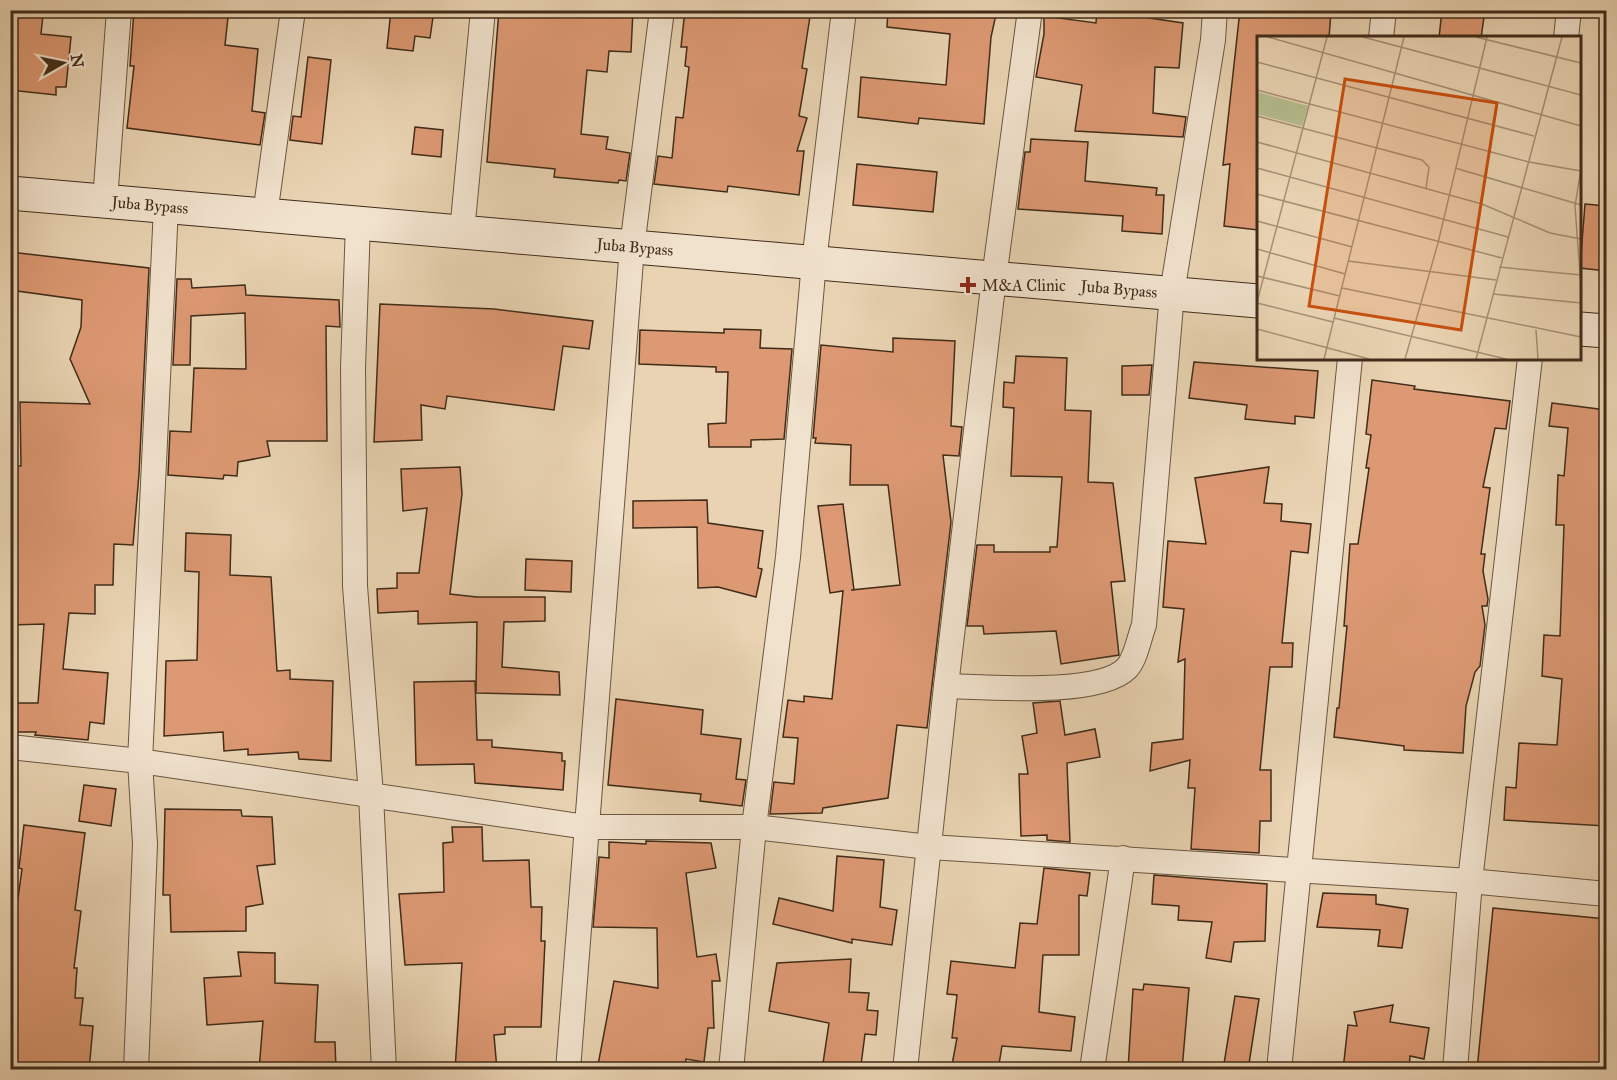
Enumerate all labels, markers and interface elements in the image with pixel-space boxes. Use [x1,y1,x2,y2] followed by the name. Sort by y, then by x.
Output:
[33,33,93,93] north arrow
[1257,36,1581,360] inset map
[67,53,88,69] text: N
[109,192,189,219] street label: Juba Bypass
[594,234,674,261] street label: Juba Bypass
[959,276,977,294] marker: M&A Clinic
[982,276,1066,295] place label: M&A Clinic
[1078,276,1158,303] street label: Juba Bypass

